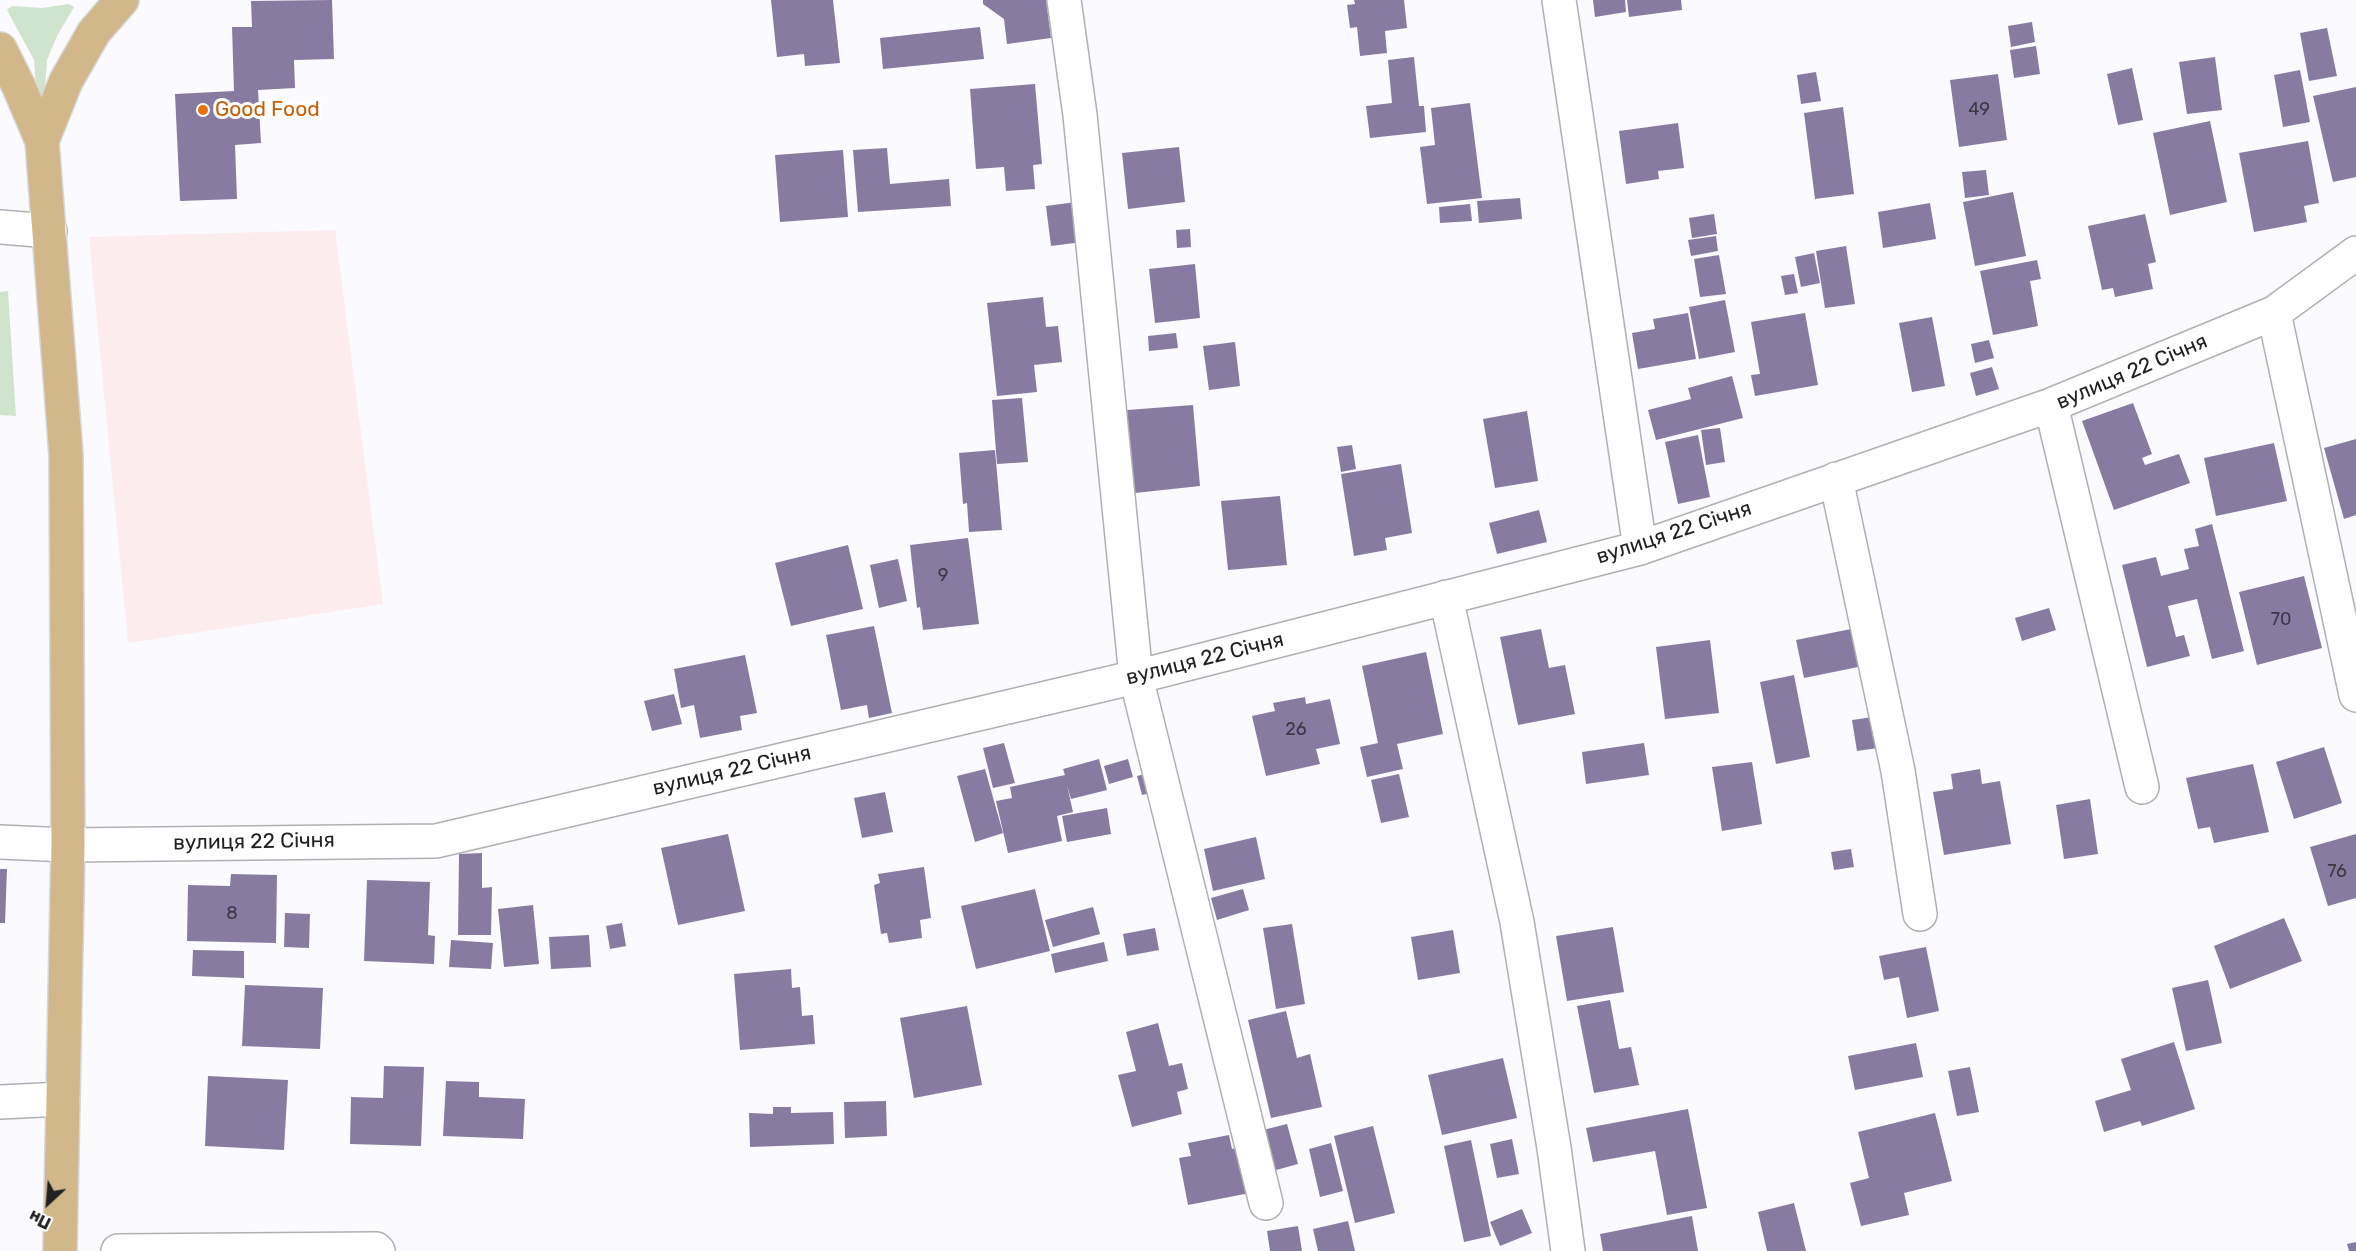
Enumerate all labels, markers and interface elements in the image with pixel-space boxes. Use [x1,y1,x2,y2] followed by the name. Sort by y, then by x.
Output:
[215,97,320,123] place label: Good Food
[1968,99,1990,121] house number: 49
[196,103,210,117] marker: Good Food
[2053,329,2211,415] street label: вулиця 22 Січня
[1593,496,1755,570] street label: вулиця 22 Січня
[938,565,948,587] house number: 9
[2271,609,2291,631] house number: 70
[1123,627,1287,691] street label: вулиця 22 Січня
[1285,719,1307,741] house number: 26
[650,741,814,801] street label: вулиця 22 Січня
[173,828,335,856] street label: вулиця 22 Січня
[2327,861,2347,883] house number: 76
[226,903,238,925] house number: 8
[18,1173,78,1233] north arrow
[26,1206,54,1233] text: Пн

